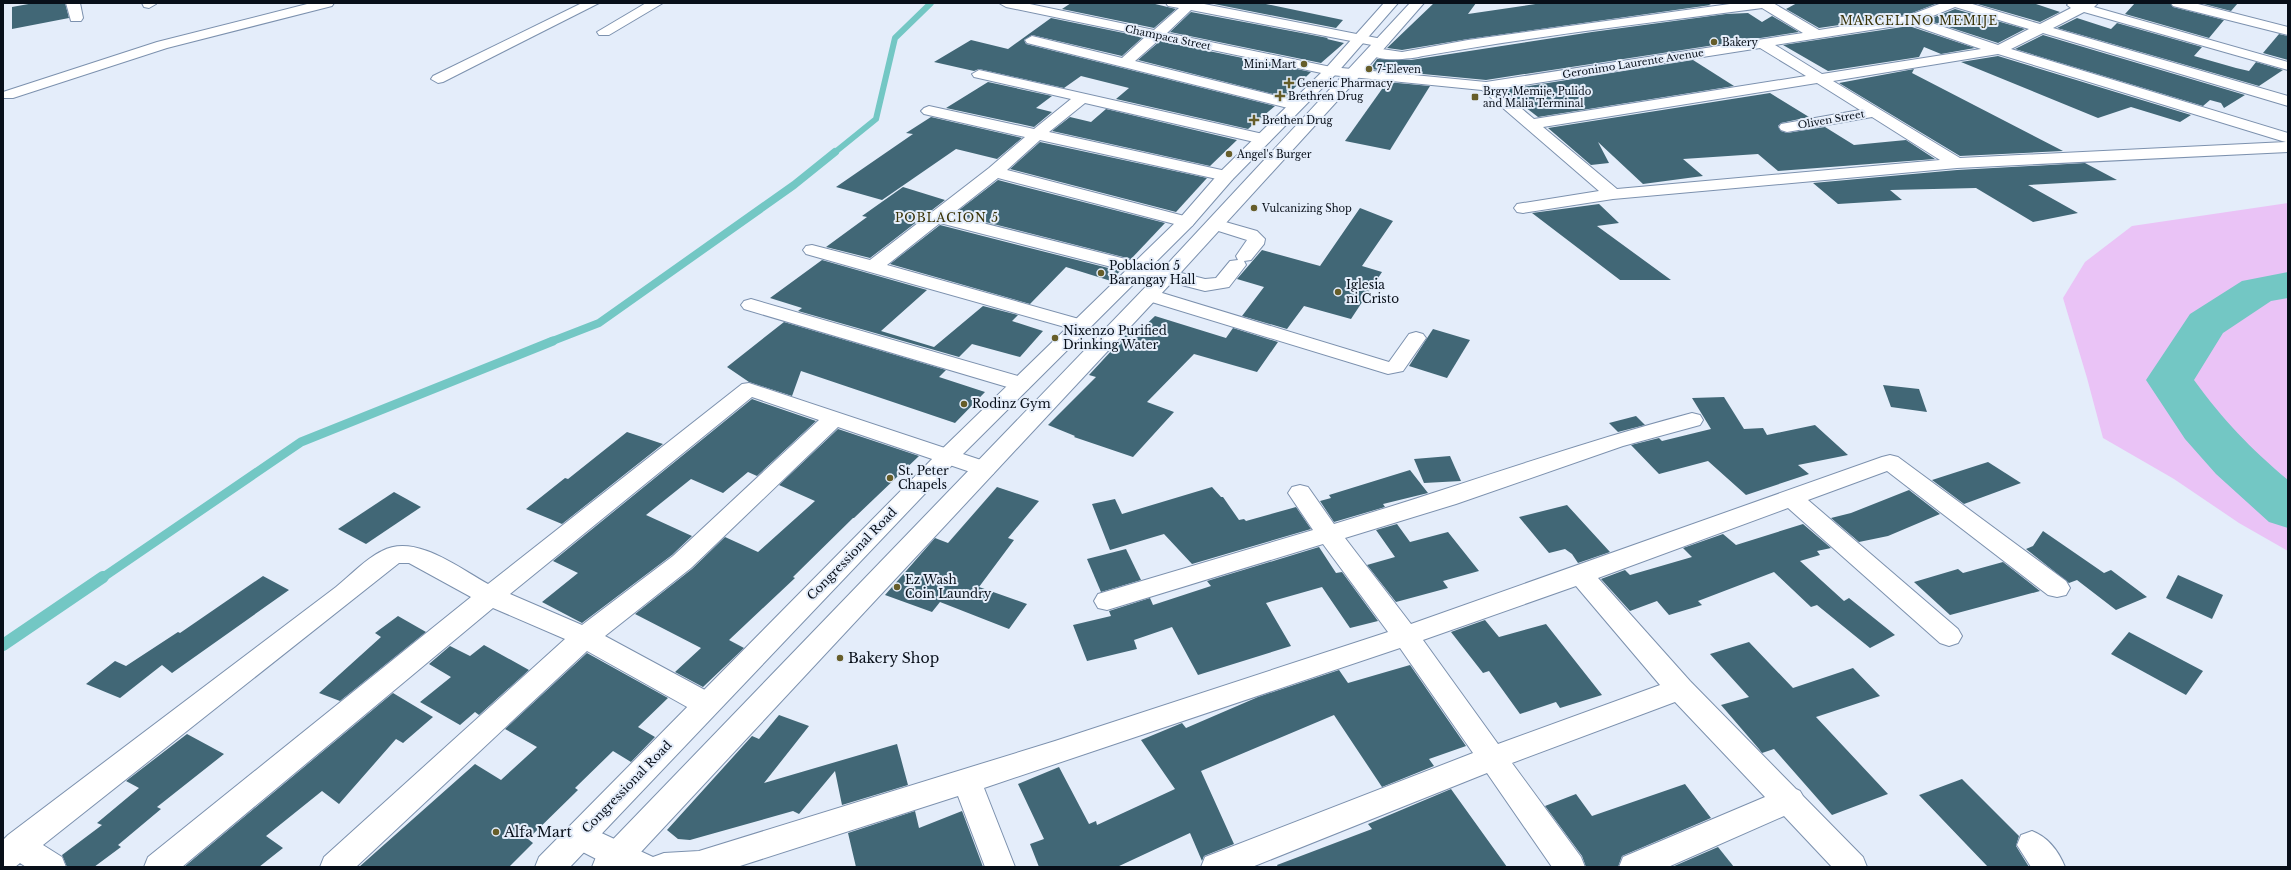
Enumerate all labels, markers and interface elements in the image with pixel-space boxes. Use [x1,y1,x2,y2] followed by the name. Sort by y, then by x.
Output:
[1840,13,1998,28] district label: MARCELINO MEMIJE
[1124,22,1212,53] street label: Champaca Street
[1722,36,1759,49] place label: Bakery
[1709,37,1719,47] marker: Bakery
[1561,46,1705,81] street label: Geronimo Laurente Avenue
[1244,58,1296,71] place label: Mini Mart
[1299,59,1309,69] marker: Mini Mart
[1377,63,1421,76] place label: 7-Eleven
[1364,64,1374,74] marker: 7-Eleven
[1297,77,1393,90] place label: Generic Pharmacy
[1284,78,1294,88] marker: Generic Pharmacy
[1483,85,1592,110] place label: Brgy. Memije, Pulido and Malia Terminal
[1288,90,1364,103] place label: Brethren Drug
[1275,91,1285,101] marker: Brethren Drug
[1470,92,1480,102] marker: Brgy. Memije, Pulido and Malia Terminal
[1797,107,1866,132] street label: Oliven Street
[1262,114,1334,127] place label: Brethen Drug
[1249,115,1259,125] marker: Brethen Drug
[1236,148,1312,161] place label: Angel's Burger
[1224,149,1234,159] marker: Angel's Burger
[1261,202,1352,215] place label: Vulcanizing Shop
[1249,203,1259,213] marker: Vulcanizing Shop
[895,210,999,225] district label: POBLACION 5
[1109,258,1195,287] place label: Poblacion 5 Barangay Hall
[1096,268,1106,278] marker: Poblacion 5 Barangay Hall
[1346,277,1399,306] place label: Iglesia ni Cristo
[1333,287,1343,297] marker: Iglesia ni Cristo
[1063,323,1167,352] place label: Nixenzo Purified Drinking Water
[1050,333,1060,343] marker: Nixenzo Purified Drinking Water
[972,396,1051,411] place label: Rodinz Gym
[959,399,969,409] marker: Rodinz Gym
[898,463,949,492] place label: St. Peter Chapels
[885,473,895,483] marker: St. Peter Chapels
[804,504,900,603] street label: Congressional Road
[905,572,992,601] place label: Ez Wash Coin Laundry
[892,582,902,592] marker: Ez Wash Coin Laundry
[848,649,939,667] place label: Bakery Shop
[835,653,845,663] marker: Bakery Shop
[579,737,675,836] street label: Congressional Road
[503,823,572,841] place label: Alfa Mart
[491,827,501,837] marker: Alfa Mart

